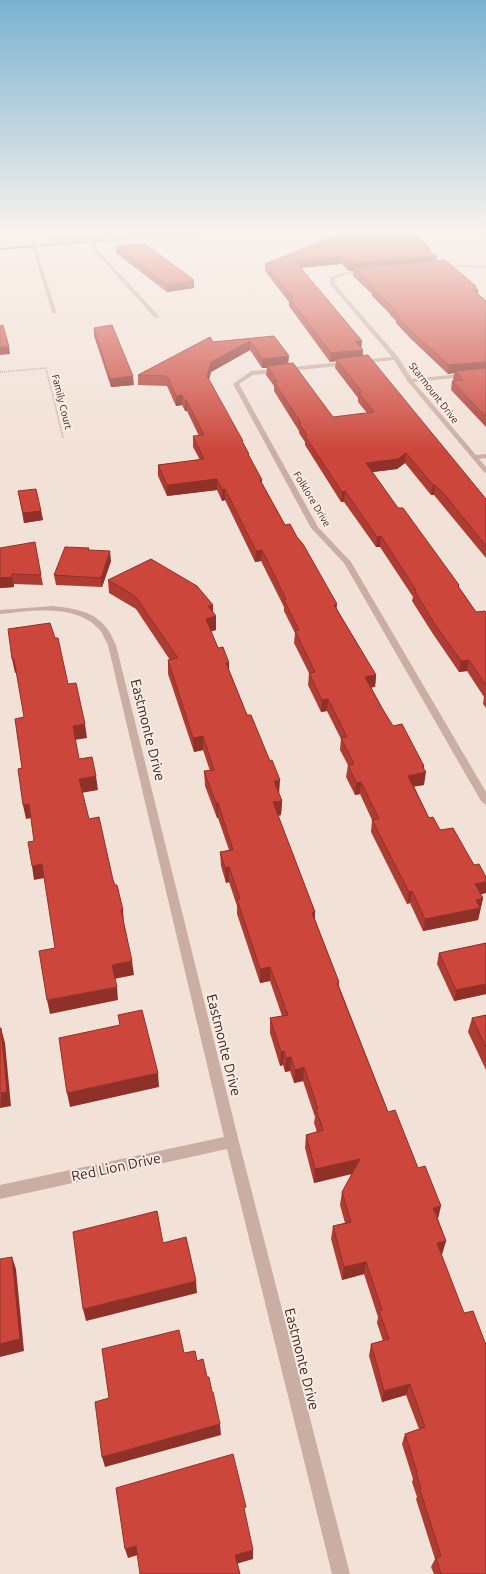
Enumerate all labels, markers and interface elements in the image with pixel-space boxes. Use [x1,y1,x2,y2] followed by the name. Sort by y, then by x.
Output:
[407,361,461,425] street label: Starmount Drive
[50,373,74,431] street label: Family Court
[291,469,333,529] street label: Folklore Drive
[128,677,168,783] street label: Eastmonte Drive
[204,992,244,1098] street label: Eastmonte Drive
[70,1150,162,1184] street label: Red Lion Drive
[282,1306,322,1412] street label: Eastmonte Drive

